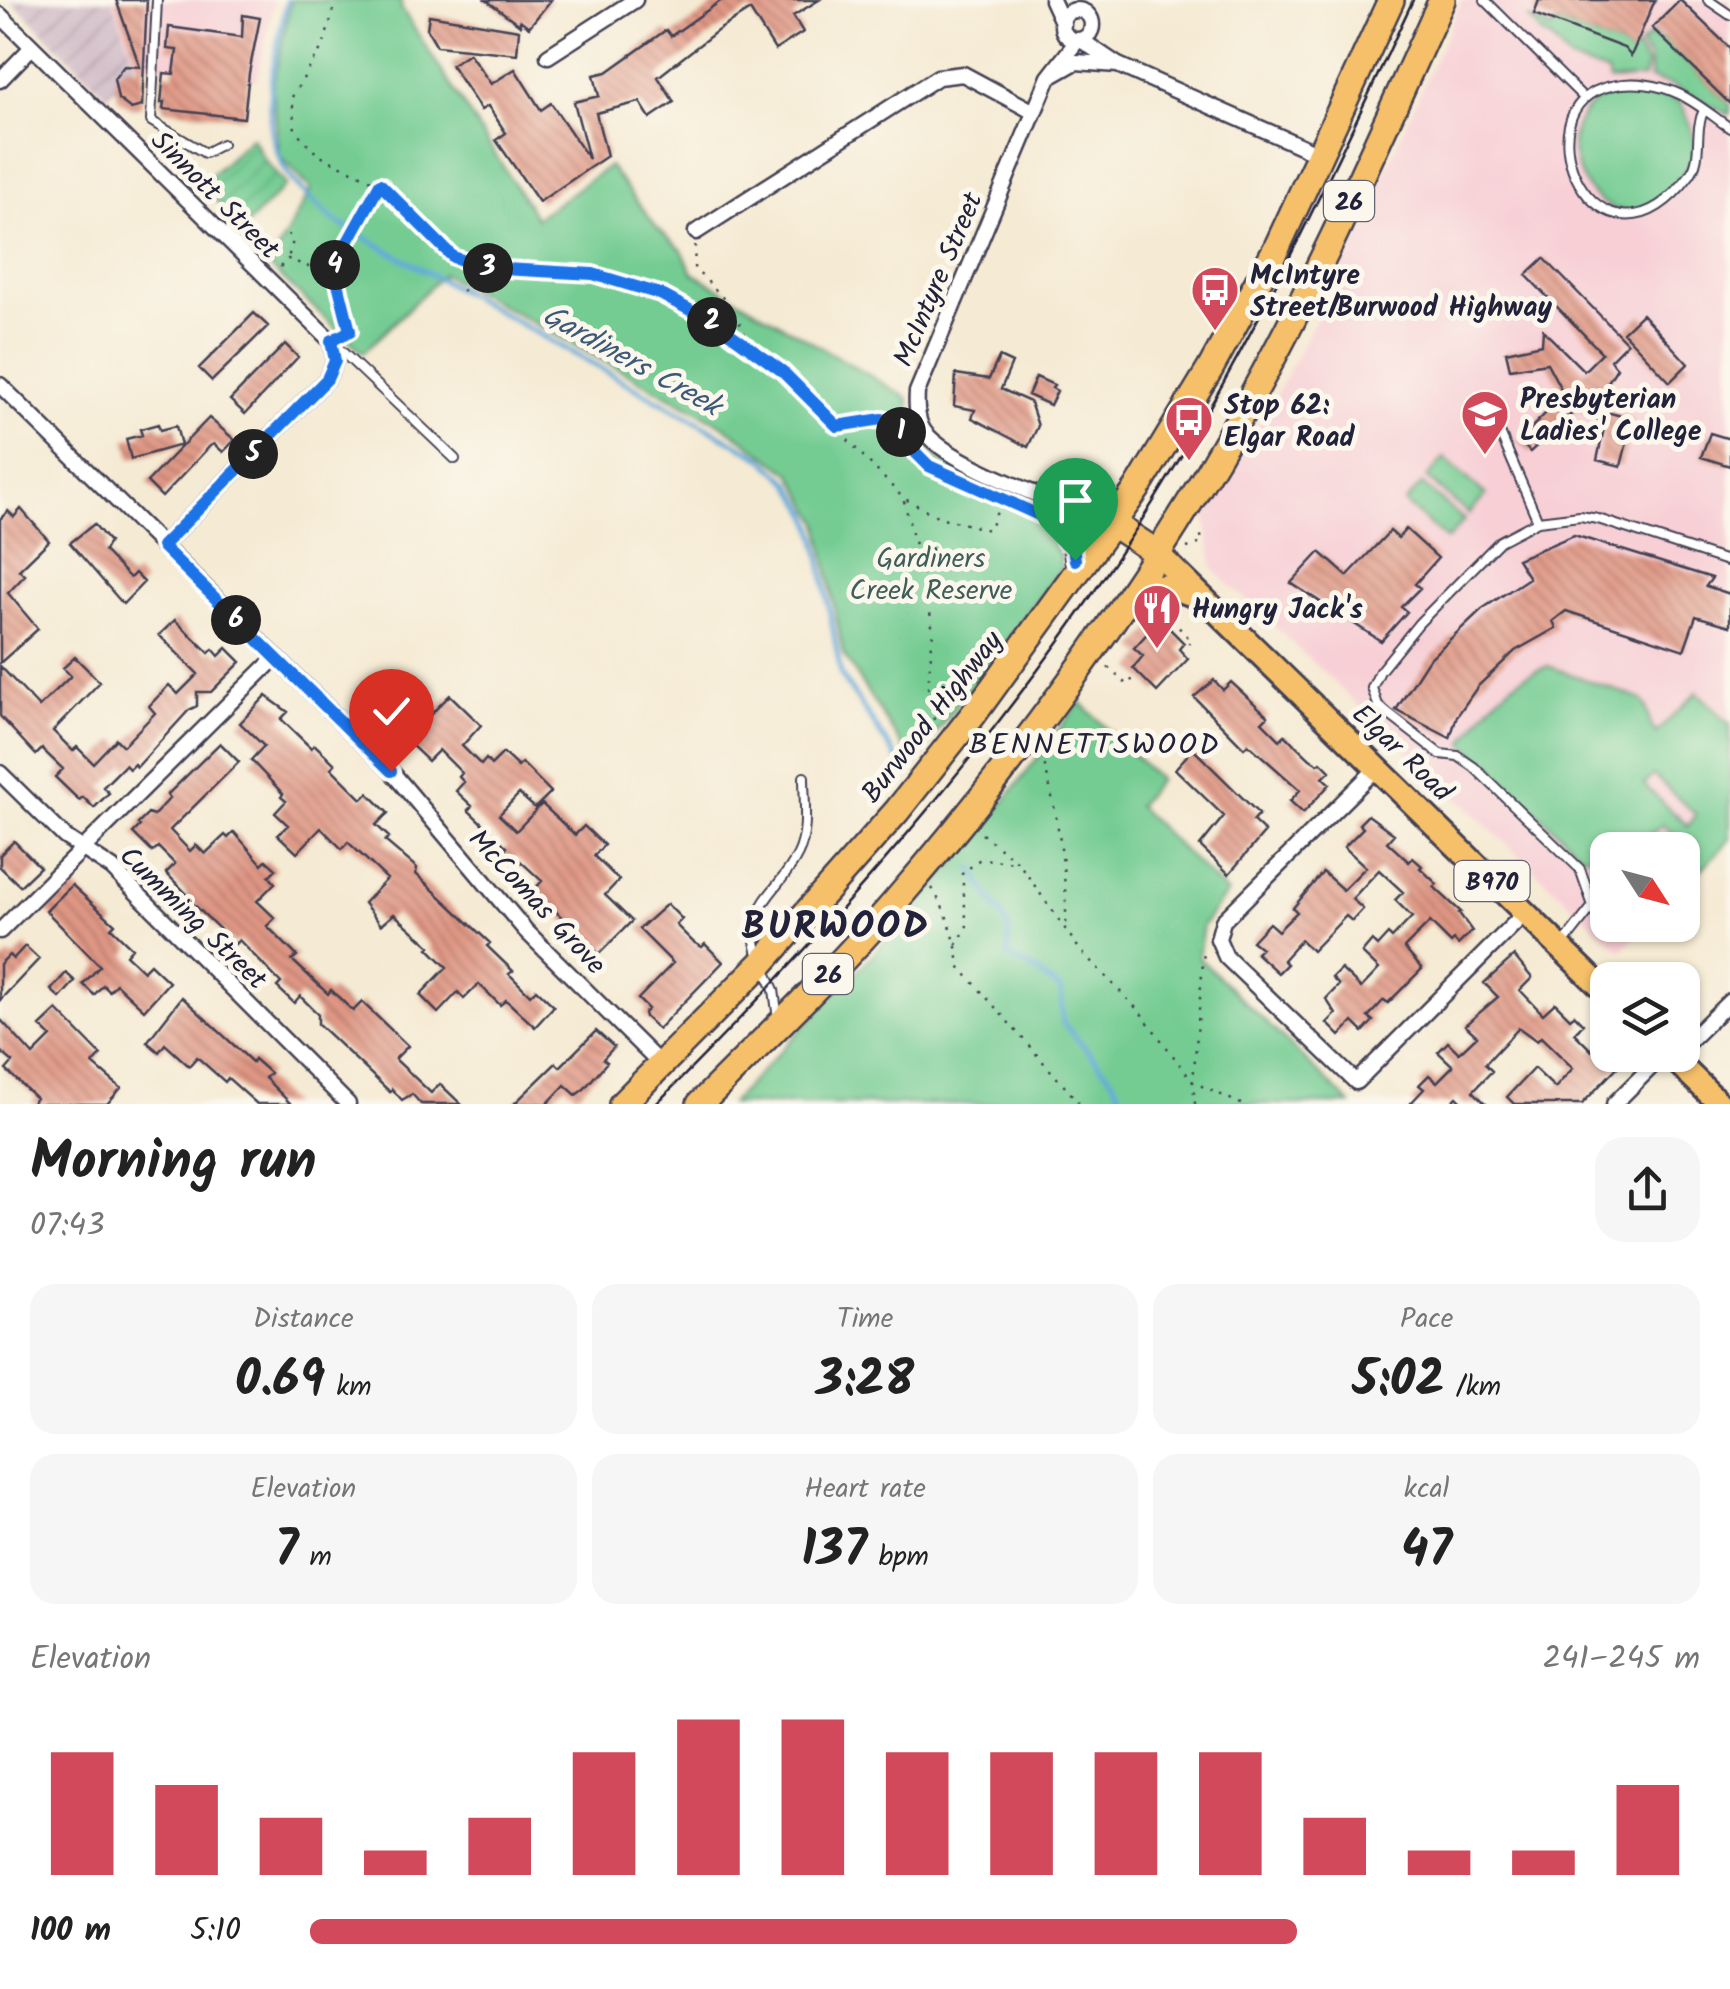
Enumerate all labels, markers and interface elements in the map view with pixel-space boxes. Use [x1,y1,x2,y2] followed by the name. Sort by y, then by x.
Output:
[139,120,290,272] street label: Sinnott Street
[1324,181,1374,221] road number: 26
[882,184,997,374] street label: McIntyre Street
[310,240,360,290] pin: 4
[327,242,343,287] text: 4
[463,243,513,293] pin: 3
[480,245,496,290] text: 3
[1250,254,1552,331] place label: McIntyre Street/Burwood Highway
[1189,264,1241,332] bus stop icon: McIntyre Street/Burwood Highway
[533,293,733,433] water label: Gardiners Creek
[687,297,737,347] pin: 2
[704,299,720,344] text: 2
[1520,378,1702,455] place label: Presbyterian Ladies' College
[1224,384,1355,461] place label: Stop 62: Elgar Road
[1459,388,1511,456] school or university icon: Presbyterian Ladies' College
[1163,394,1215,462] bus stop icon: Stop 62: Elgar Road
[876,407,926,457] pin: 1
[897,409,905,454] text: 1
[228,429,278,479] pin: 5
[246,431,260,476] text: 5
[1033,458,1118,561] pin
[1048,473,1103,528] icon: arrive
[850,537,1013,614] park label: Gardiners Creek Reserve
[1131,582,1183,650] restaurant icon: Hungry Jack's
[1192,588,1363,633] place label: Hungry Jack's
[211,595,261,645] pin: 6
[228,597,244,642] text: 6
[851,621,1016,814] street label: Burwood Highway
[349,669,434,772] pin
[364,684,419,739] icon: check
[1340,694,1463,815] street label: Elgar Road
[969,722,1221,770] district label: BENNETTSWOOD
[456,819,616,986] street label: McComas Grove
[1590,832,1700,942] north arrow
[1590,832,1700,1072] map controls
[108,836,278,1002] street label: Cumming Street
[1454,861,1530,901] road number: B970
[742,898,930,958] district label: BURWOOD
[803,954,853,994] road number: 26
[1590,962,1700,1072] button: layers
[30,1120,317,1207] text: Morning run
[1595,1137,1700,1242] button: share
[30,1201,105,1252] text: 07:43
[253,1297,354,1342] text: Distance
[837,1297,893,1342] text: Time
[1400,1297,1453,1342] text: Pace
[235,1342,325,1422] text: 0.69
[816,1342,914,1422] text: 3:28
[1352,1342,1445,1422] text: 5:02
[325,1365,372,1410] text: km
[1445,1365,1501,1410] text: /km
[250,1467,356,1512] text: Elevation
[804,1467,926,1512] text: Heart rate
[1404,1467,1449,1512] text: kcal
[275,1512,298,1592] text: 7
[801,1512,867,1592] text: 137
[1401,1512,1452,1592] text: 47
[298,1535,332,1580] text: m
[867,1535,929,1580] text: bpm
[30,1634,151,1685] text: Elevation
[1542,1634,1700,1685] text: 241–245 m
[30,1906,111,1957] text: 100 m
[190,1906,241,1957] text: 5:10

